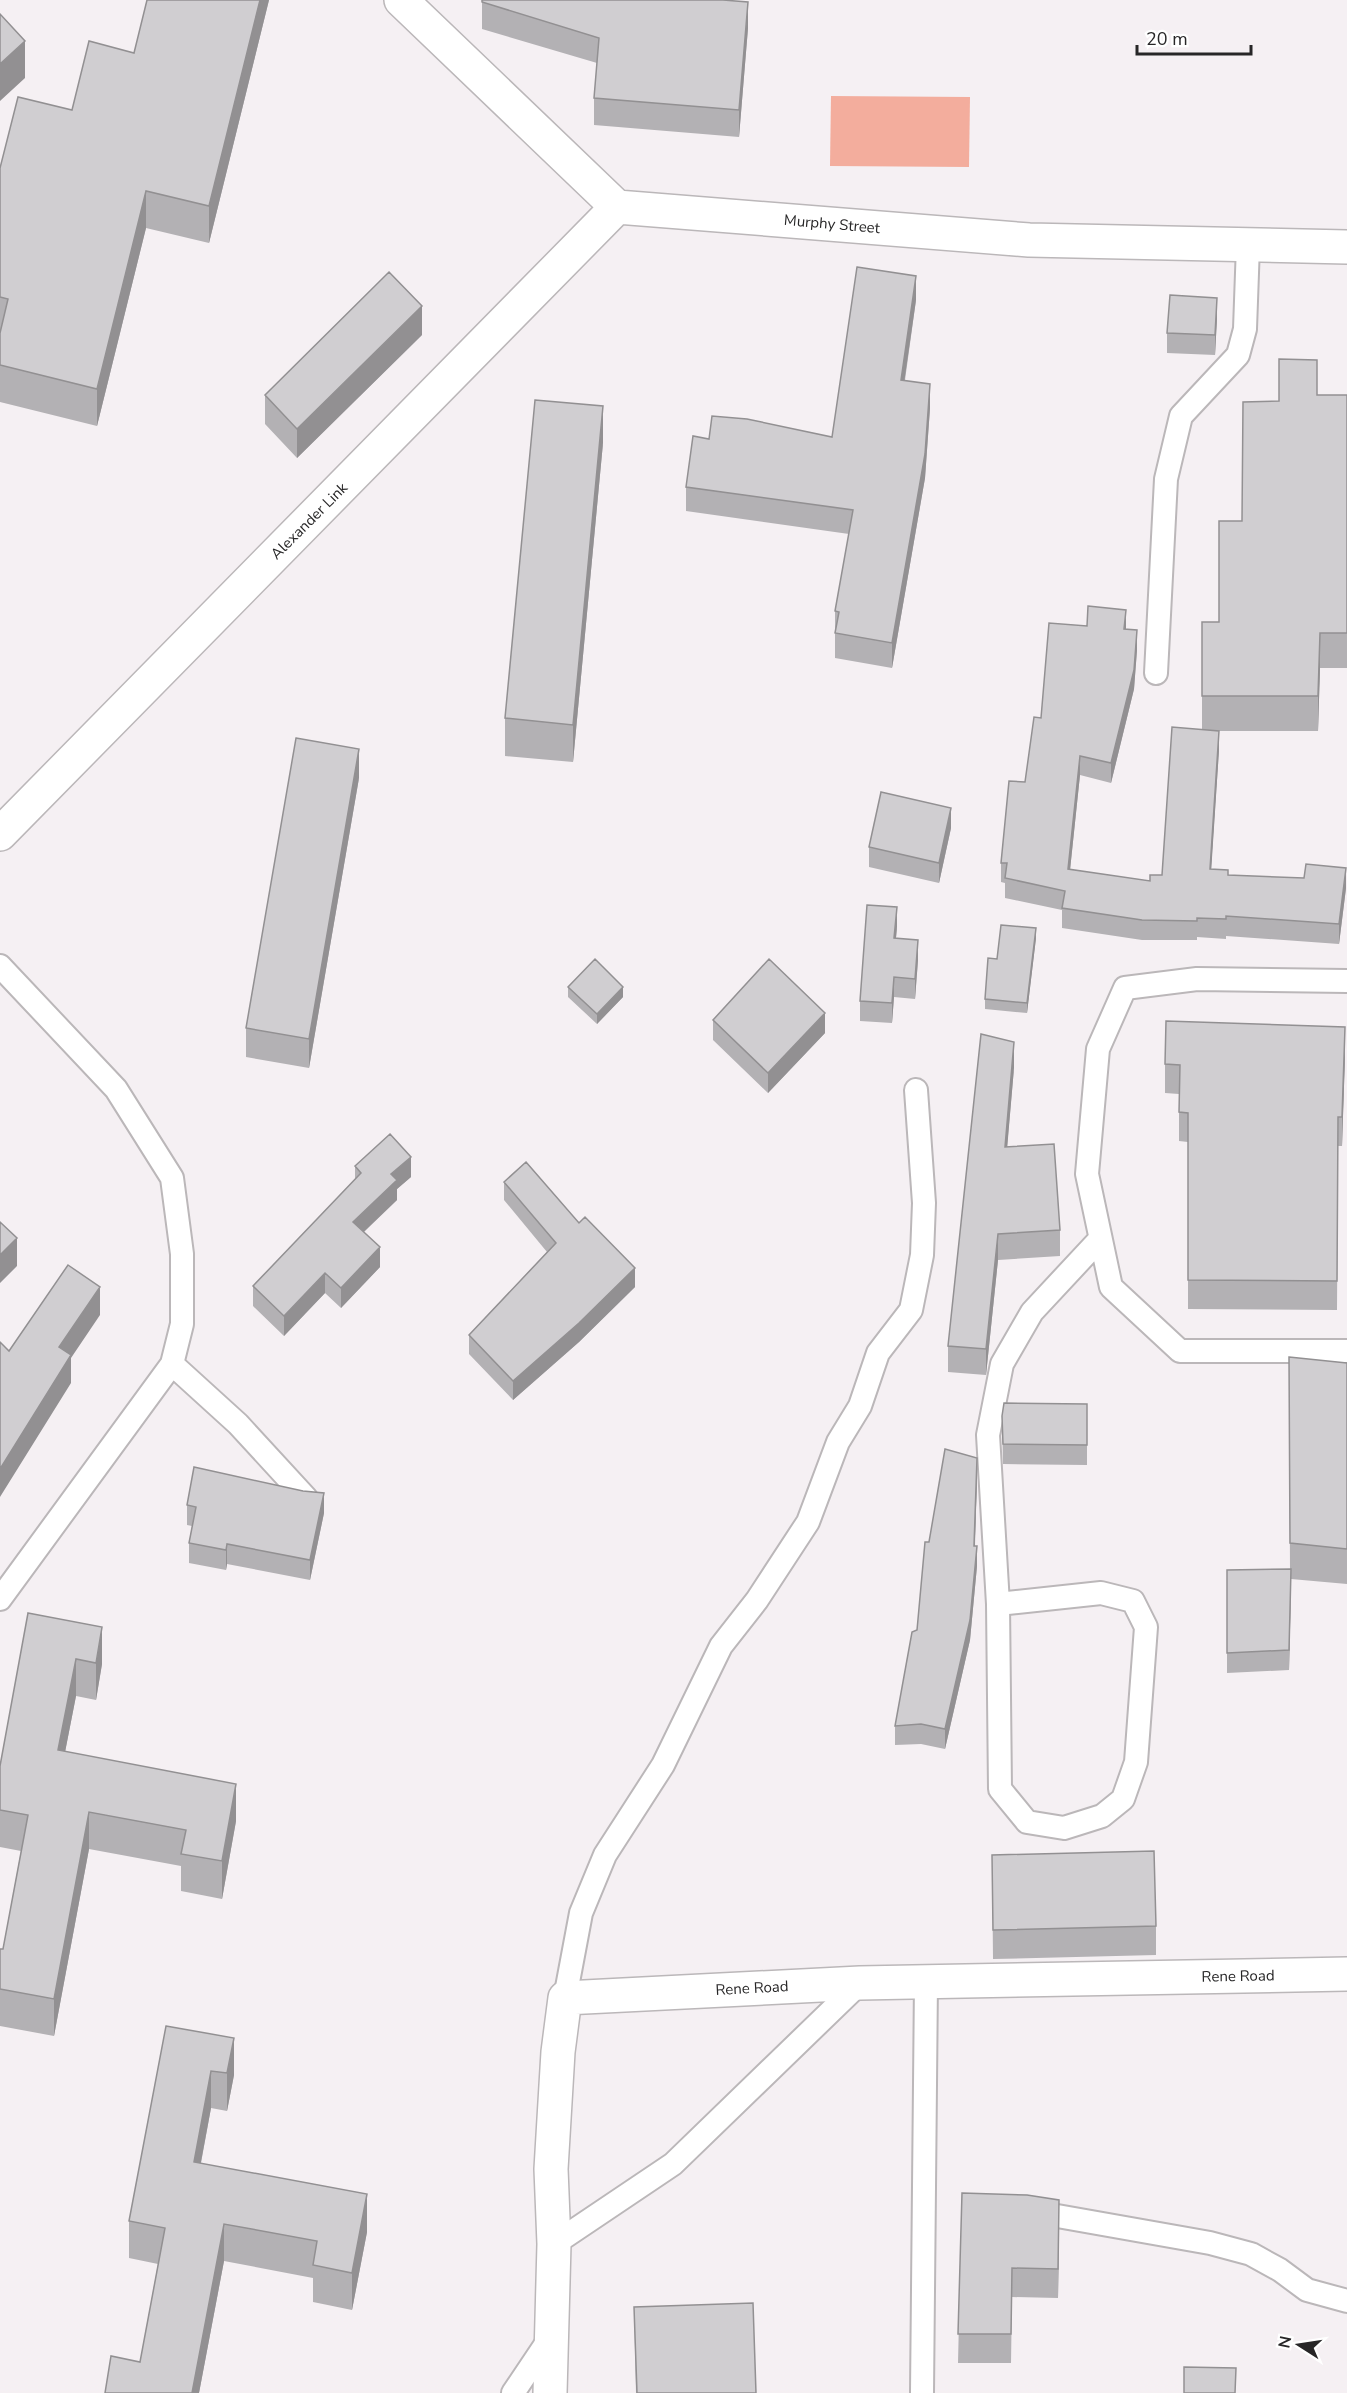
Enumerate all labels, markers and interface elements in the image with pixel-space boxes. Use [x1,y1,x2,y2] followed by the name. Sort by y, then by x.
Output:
[1137,18,1251,56] scale bar
[1146,27,1188,51] text: 20 m
[783,210,882,238] street label: Murphy Street
[266,478,352,564] street label: Alexander Link
[1201,1965,1275,1987] street label: Rene Road
[715,1976,789,2000] street label: Rene Road
[1269,2315,1329,2375] north arrow
[1273,2334,1297,2350] text: N

